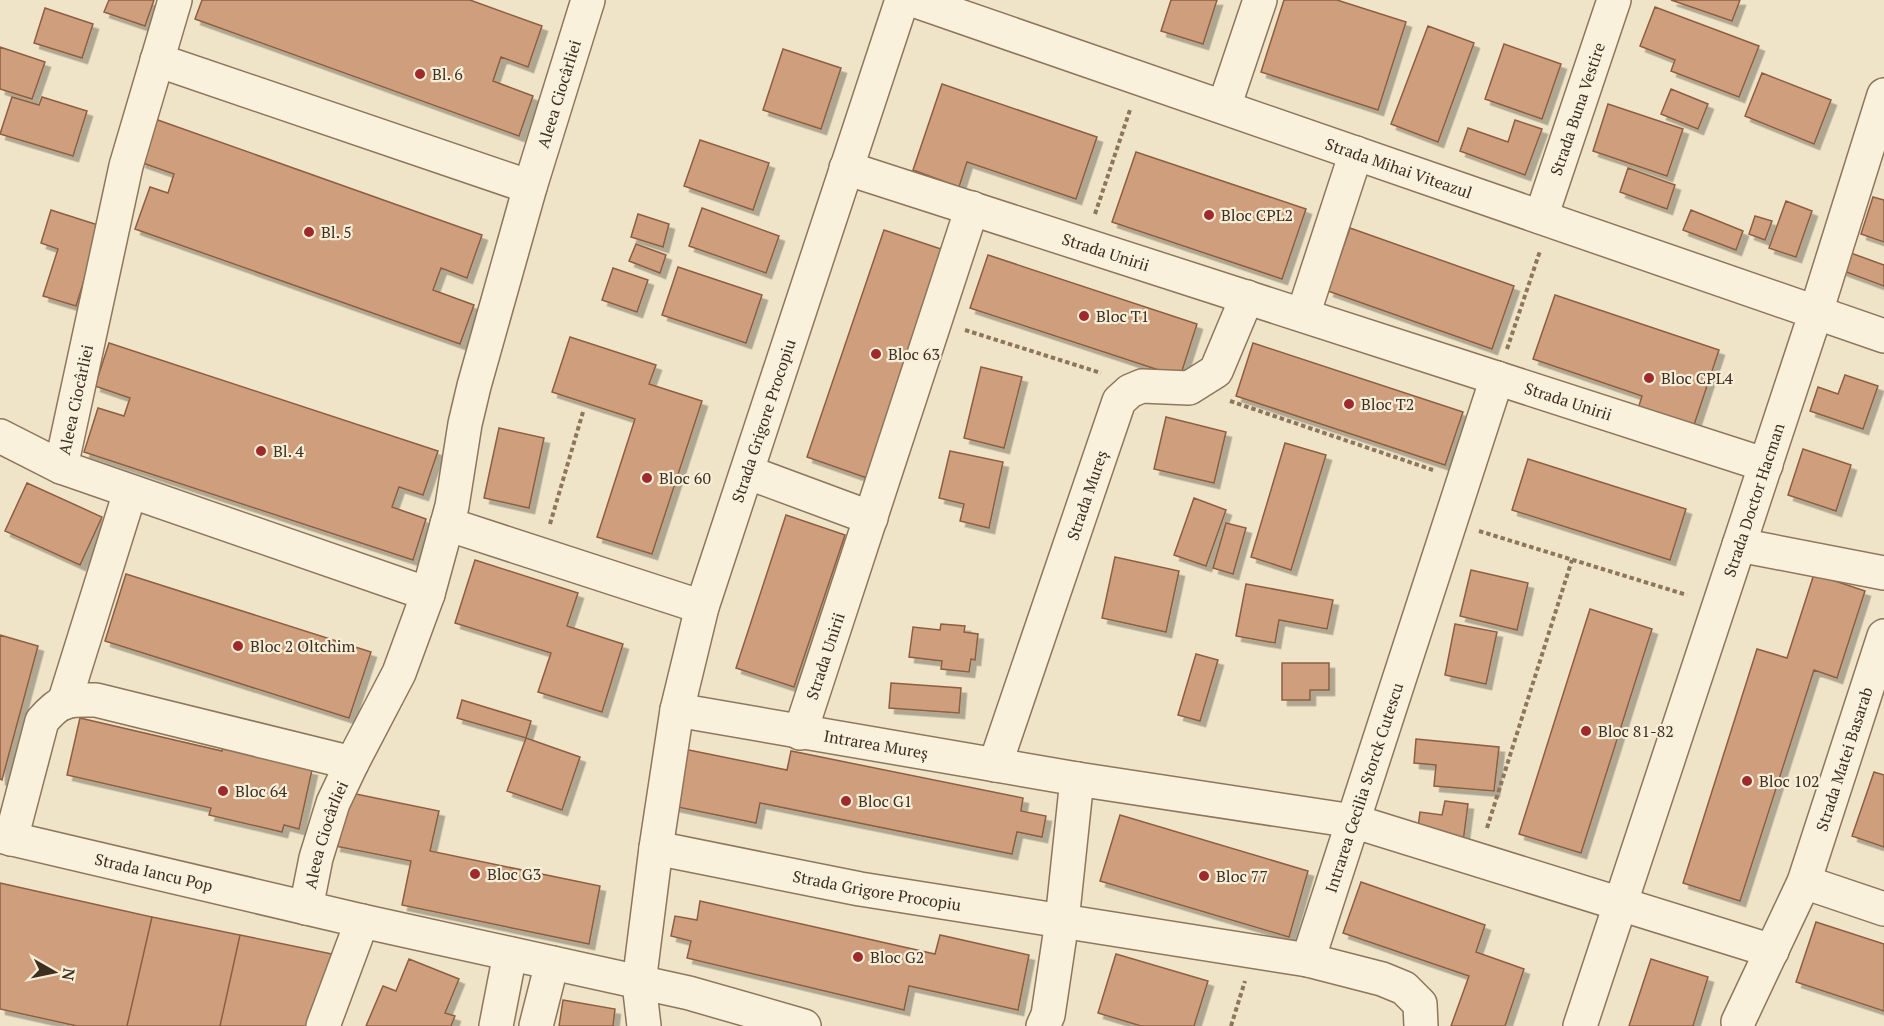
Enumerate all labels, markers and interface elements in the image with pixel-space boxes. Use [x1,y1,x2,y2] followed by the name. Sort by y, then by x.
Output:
[532,37,586,151] street label: Aleea Ciocârliei
[1545,39,1610,178] street label: Strada Buna Vestire
[432,63,463,85] place label: Bl. 6
[413,67,427,81] marker: Bl. 6
[1322,133,1475,204] street label: Strada Mihai Viteazul
[1221,204,1293,226] place label: Bloc CPL2
[1202,208,1216,222] marker: Bloc CPL2
[321,221,352,243] place label: Bl. 5
[302,225,316,239] marker: Bl. 5
[1059,227,1152,276] street label: Strada Unirii
[1096,305,1149,327] place label: Bloc T1
[1077,309,1091,323] marker: Bloc T1
[726,336,801,505] street label: Strada Grigore Procopiu
[53,342,98,457] street label: Aleea Ciocârliei
[888,343,940,365] place label: Bloc 63
[869,347,883,361] marker: Bloc 63
[1661,367,1733,389] place label: Bloc CPL4
[1642,371,1656,385] marker: Bloc CPL4
[1522,377,1615,426] street label: Strada Unirii
[1361,393,1414,415] place label: Bloc T2
[1342,397,1356,411] marker: Bloc T2
[1718,420,1790,580] street label: Strada Doctor Hacman
[273,440,304,462] place label: Bl. 4
[254,444,268,458] marker: Bl. 4
[1061,447,1112,543] street label: Strada Mureș
[659,467,711,489] place label: Bloc 60
[640,471,654,485] marker: Bloc 60
[801,609,850,702] street label: Strada Unirii
[250,635,356,657] place label: Bloc 2 Oltchim
[231,639,245,653] marker: Bloc 2 Oltchim
[1320,680,1408,895] street label: Intrarea Cecilia Storck Cutescu
[1810,684,1878,834] street label: Strada Matei Basarab
[1598,720,1674,742] place label: Bloc 81-82
[1579,724,1593,738] marker: Bloc 81-82
[822,725,930,764] street label: Intrarea Mureș
[1759,770,1819,792] place label: Bloc 102
[1740,774,1754,788] marker: Bloc 102
[299,777,353,891] street label: Aleea Ciocârliei
[235,780,287,802] place label: Bloc 64
[216,784,230,798] marker: Bloc 64
[858,790,912,812] place label: Bloc G1
[839,794,853,808] marker: Bloc G1
[93,848,215,897] street label: Strada Iancu Pop
[487,863,541,885] place label: Bloc G3
[791,865,963,916] street label: Strada Grigore Procopiu
[1216,865,1268,887] place label: Bloc 77
[468,867,482,881] marker: Bloc G3
[1197,869,1211,883] marker: Bloc 77
[24,942,84,1002] north arrow
[870,946,924,968] place label: Bloc G2
[851,950,865,964] marker: Bloc G2
[57,967,81,982] text: N

